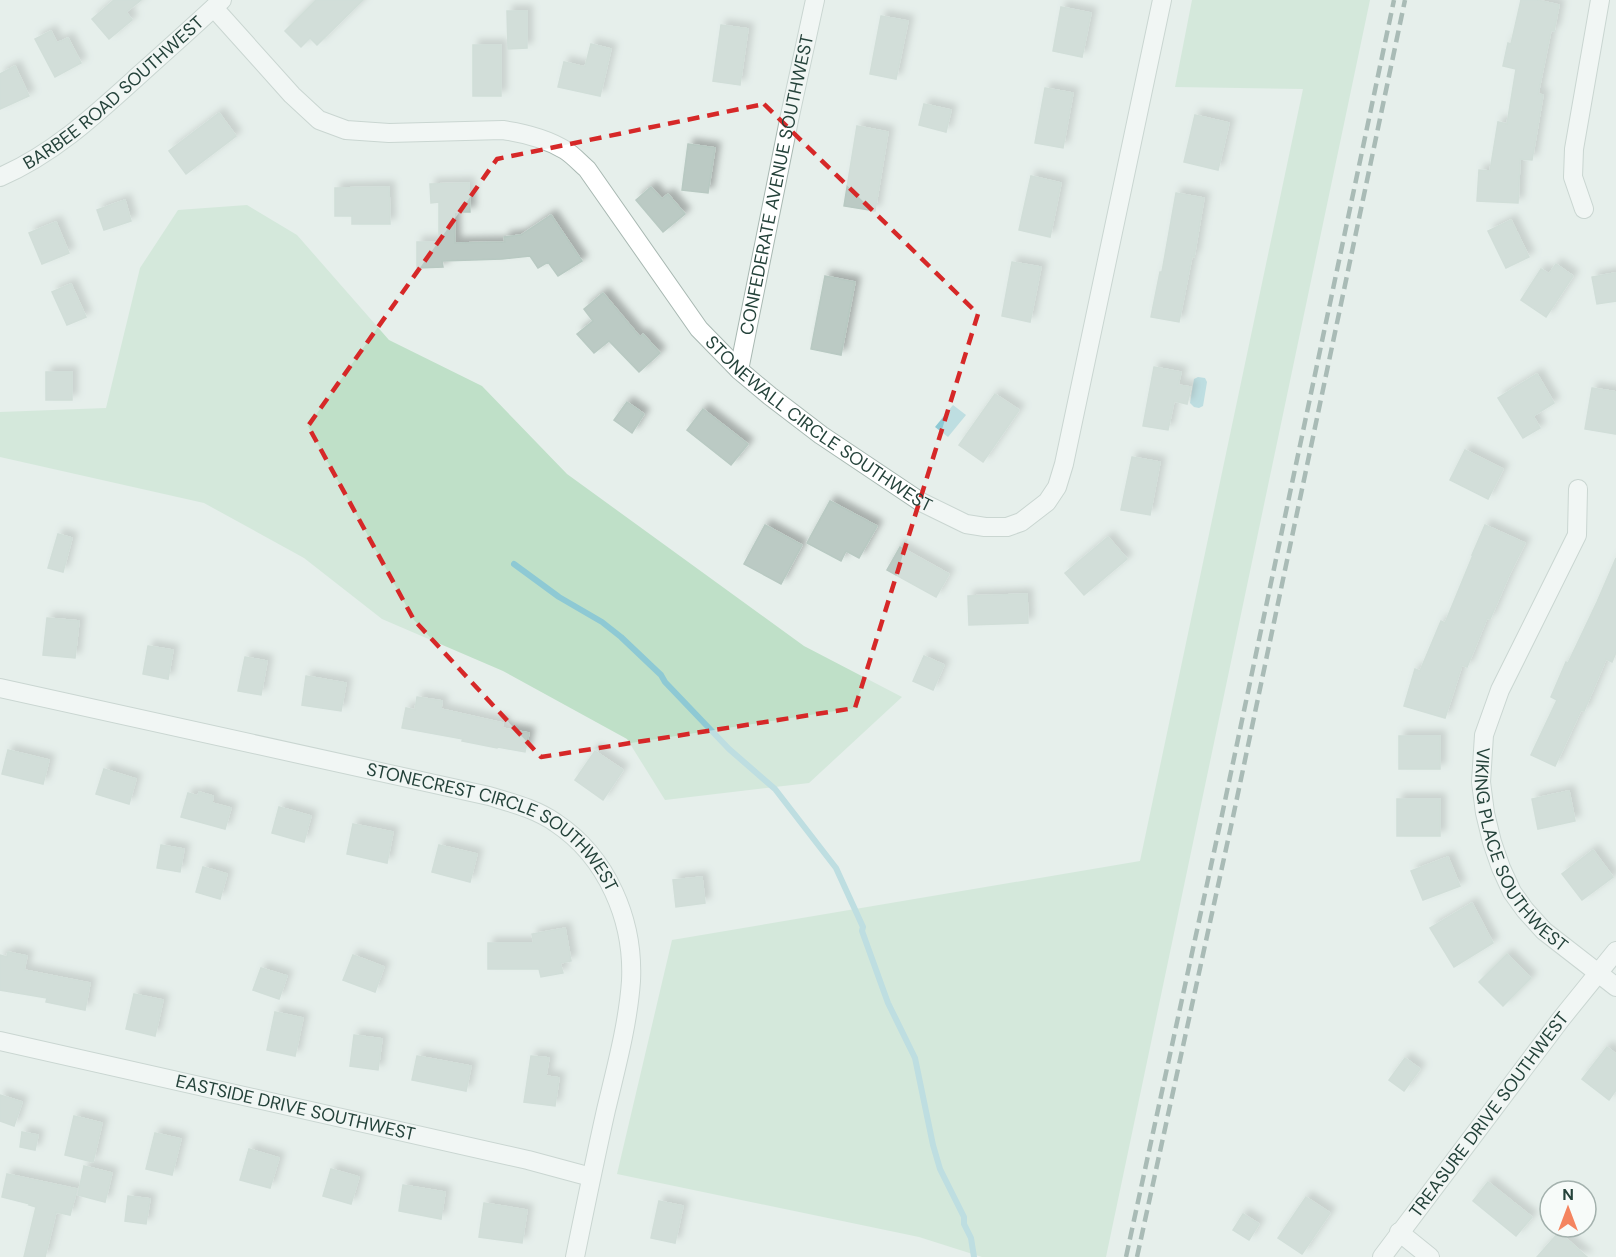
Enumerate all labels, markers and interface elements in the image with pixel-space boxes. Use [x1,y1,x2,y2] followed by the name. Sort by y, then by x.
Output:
[19,11,209,175] street label: BARBEE ROAD SOUTHWEST
[734,32,819,337] street label: CONFEDERATE AVENUE SOUTHWEST
[700,330,936,518] street label: STONEWALL CIRCLE SOUTHWEST
[1469,747,1573,957] street label: VIKING PLACE SOUTHWEST
[364,757,624,895] street label: STONECREST CIRCLE SOUTHWEST
[1404,1007,1574,1222] street label: TREASURE DRIVE SOUTHWEST
[174,1069,418,1146] street label: EASTSIDE DRIVE SOUTHWEST
[1538,1179,1598,1239] north arrow
[1562,1184,1574,1205] text: N

